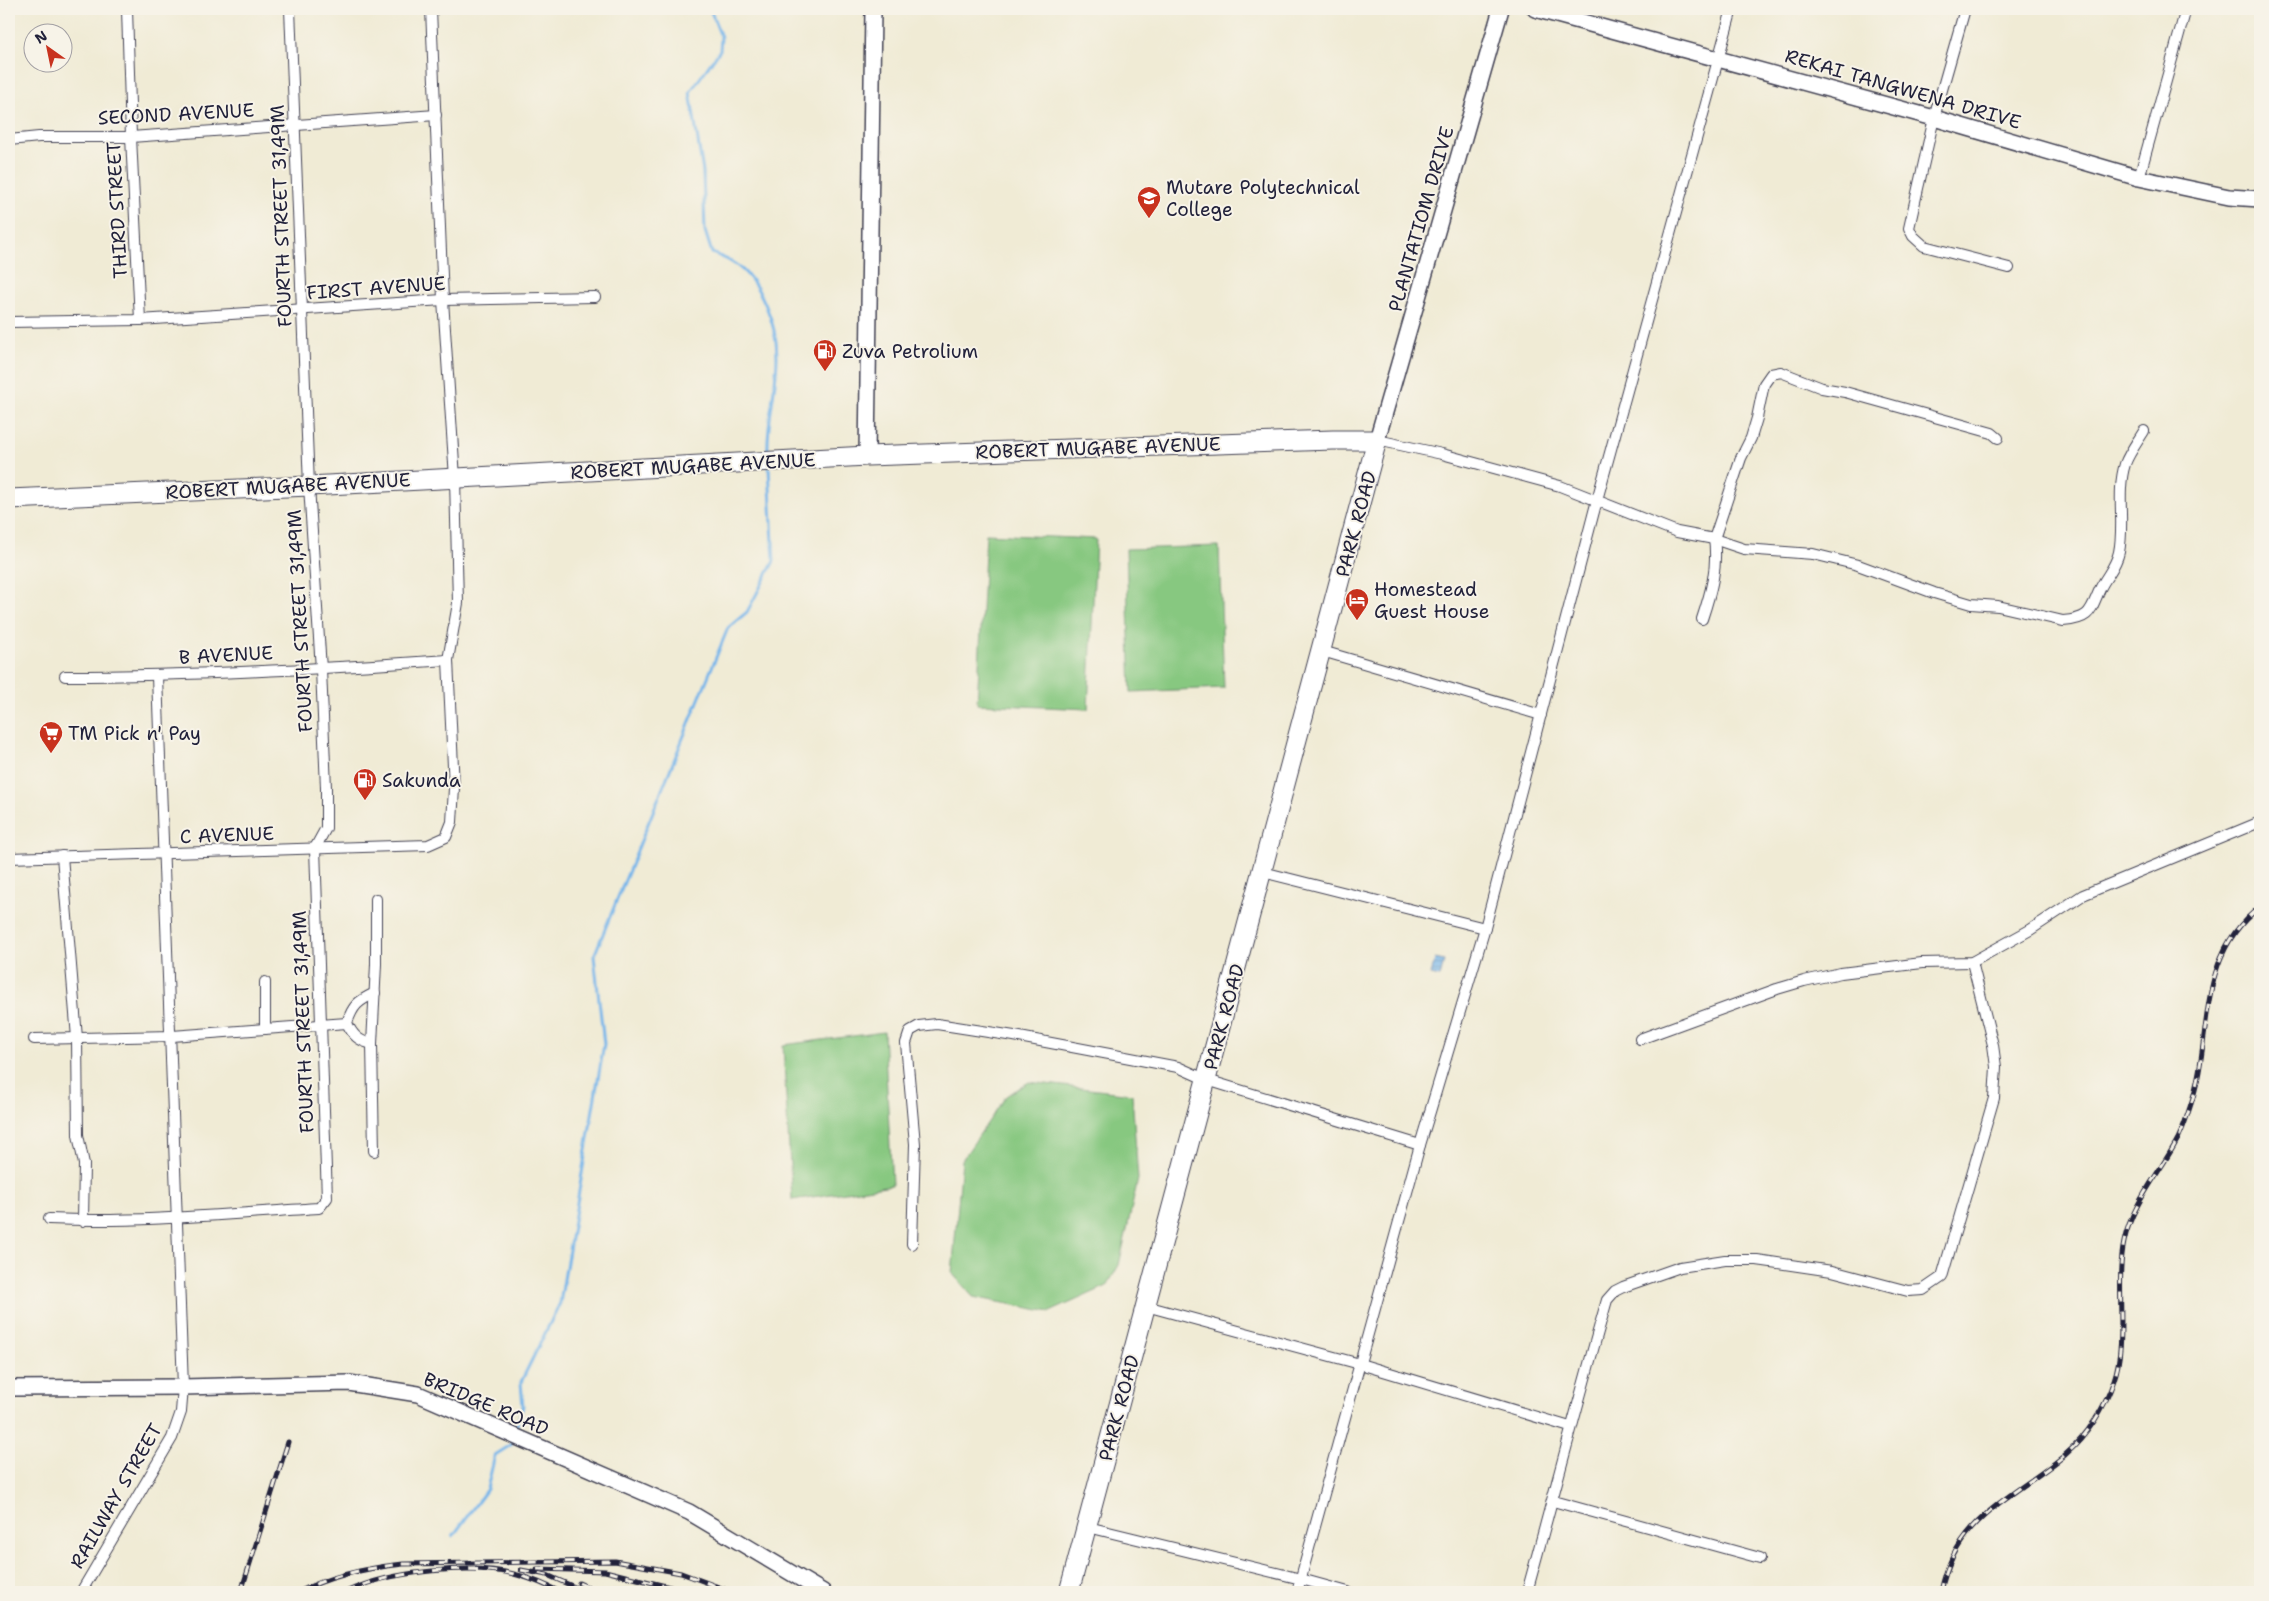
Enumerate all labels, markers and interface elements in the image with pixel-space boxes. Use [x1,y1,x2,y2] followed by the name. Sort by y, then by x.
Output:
[22,22,72,72] north arrow
[31,27,50,48] text: N
[1782,43,2024,135] street label: REKAI TANGWENA DRIVE
[97,97,255,131] street label: SECOND AVENUE
[265,104,297,328] street label: FOURTH STREET 31,49M
[1383,123,1459,315] street label: PLANTATIOM DRIVE
[101,141,133,279] street label: THIRD STREET
[1166,175,1360,222] place label: Mutare Polytechnical College
[1136,185,1162,219] school or university icon: Mutare Polytechnical College
[306,271,446,305] street label: FIRST AVENUE
[812,338,838,372] fuel station icon: Zuva Petrolium
[842,339,978,364] place label: Zuva Petrolium
[975,431,1221,465] street label: ROBERT MUGABE AVENUE
[570,447,816,485] street label: ROBERT MUGABE AVENUE
[165,467,411,505] street label: ROBERT MUGABE AVENUE
[1330,468,1382,580] street label: PARK ROAD
[282,509,318,733] street label: FOURTH STREET 31,49M
[1374,577,1489,624] place label: Homestead Guest House
[1344,587,1370,621] hotel icon: Homestead Guest House
[178,640,274,670] street label: B AVENUE
[38,720,64,754] supermarket icon: TM Pick n' Pay
[68,721,201,746] place label: TM Pick n' Pay
[352,767,378,801] fuel station icon: Sakunda
[382,768,461,793] place label: Sakunda
[179,821,275,849] street label: C AVENUE
[287,910,319,1134] street label: FOURTH STREET 31,49M
[1198,961,1250,1073] street label: PARK ROAD
[1093,1352,1145,1464] street label: PARK ROAD
[420,1366,552,1442] street label: BRIDGE ROAD
[64,1419,168,1573] street label: RAILWAY STREET

